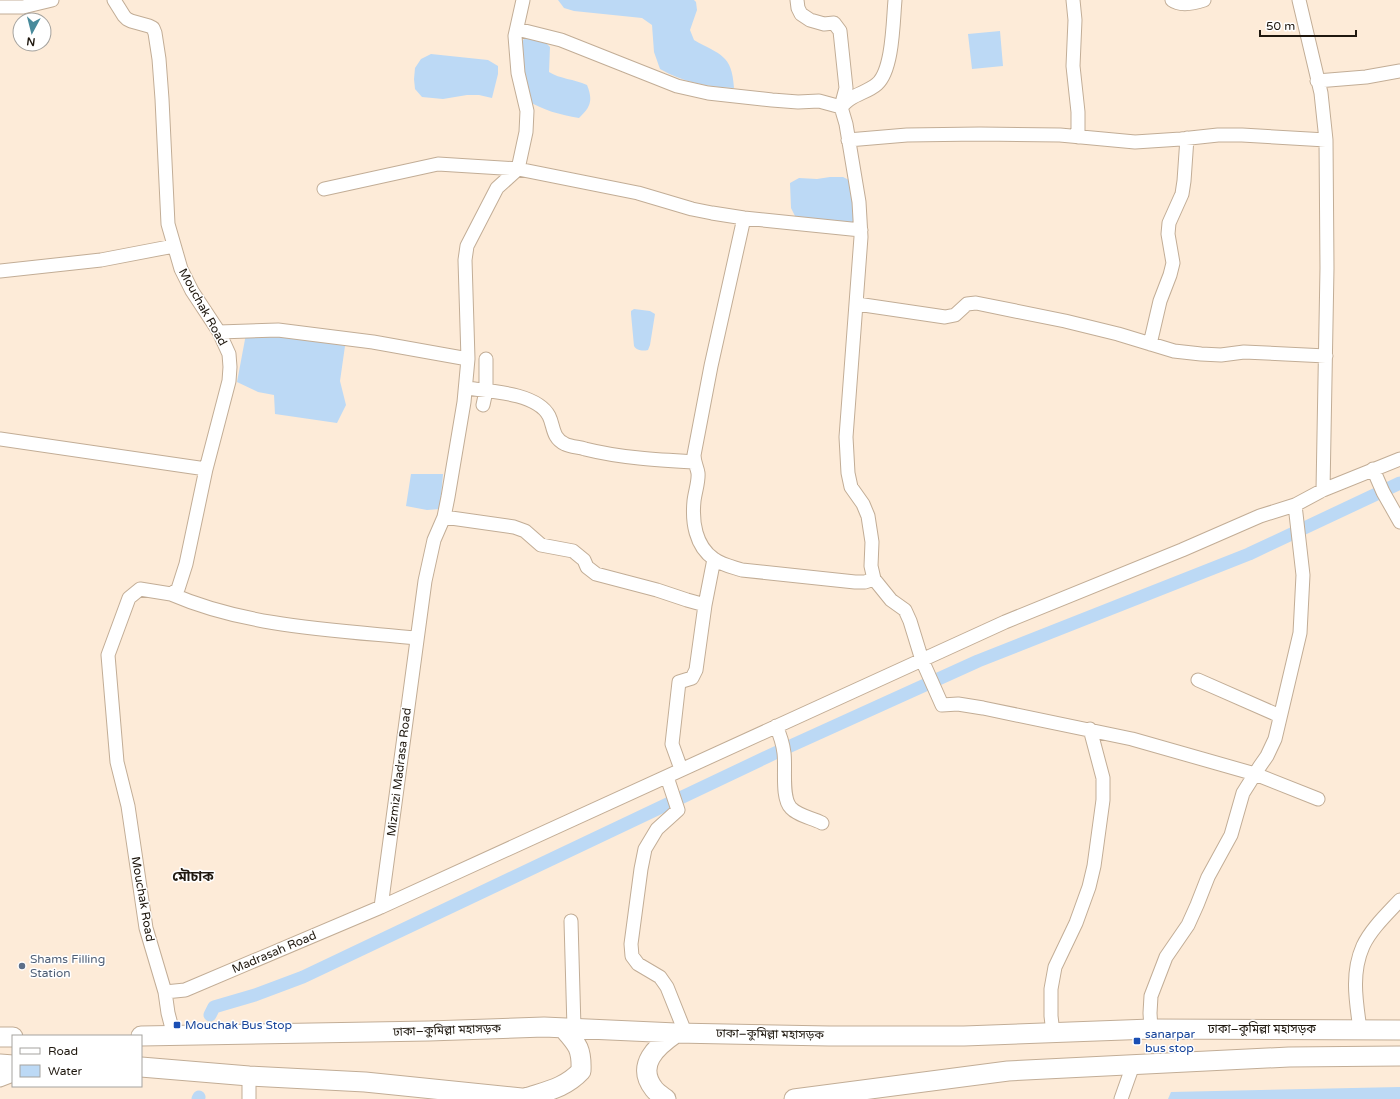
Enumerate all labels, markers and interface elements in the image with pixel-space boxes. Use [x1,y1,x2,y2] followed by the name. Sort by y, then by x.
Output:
[12,12,52,52] north arrow
[1260,12,1356,38] scale bar
[1266,19,1295,33] text: 50 m
[26,34,36,48] text: N
[176,266,230,348] street label: Mouchak Road
[384,707,414,837] street label: Mizmizi Madrasa Road
[129,855,157,943] street label: Mouchak Road
[172,868,214,885] district label: মৌচাক
[230,928,318,976] street label: Madrasah Road
[30,952,105,980] place label: Shams Filling Station
[17,961,27,971] marker: Shams Filling Station
[185,1018,292,1032] place label: Mouchak Bus Stop
[172,1020,182,1030] marker: Mouchak Bus Stop
[392,1020,502,1040] street label: ঢাকা–কুমিল্লা মহাসড়ক
[1207,1021,1316,1037] street label: ঢাকা–কুমিল্লা মহাসড়ক
[715,1025,824,1043] street label: ঢাকা–কুমিল্লা মহাসড়ক
[1145,1027,1195,1055] place label: sanarpar bus stop
[12,1035,142,1087] legend
[1132,1036,1142,1046] marker: sanarpar bus stop
[48,1044,78,1058] text: Road
[48,1064,83,1078] text: Water

